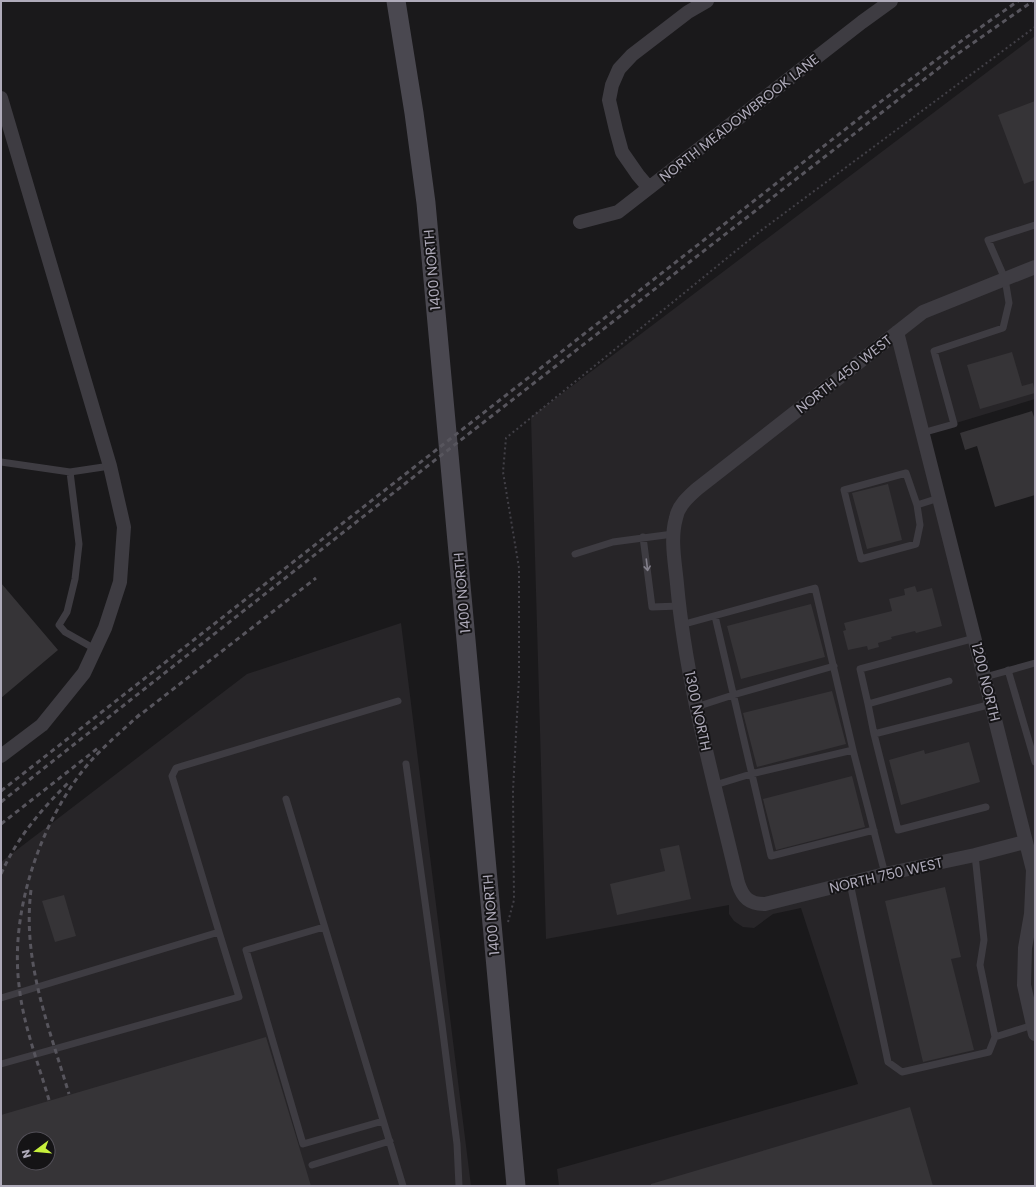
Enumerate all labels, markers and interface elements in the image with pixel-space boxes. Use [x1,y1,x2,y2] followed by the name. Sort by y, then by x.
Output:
[655,49,823,187] street label: NORTH MEADOWBROOK LANE
[418,229,446,311] street label: 1400 NORTH
[792,330,897,418] street label: NORTH 450 WEST
[448,552,476,634] street label: 1400 NORTH
[643,558,651,571] one-way arrow
[967,641,1005,723] street label: 1200 NORTH
[680,669,716,753] street label: 1300 NORTH
[827,852,945,898] street label: NORTH 750 WEST
[477,874,505,956] street label: 1400 NORTH
[16,1131,56,1171] north arrow
[18,1148,35,1160] text: N

